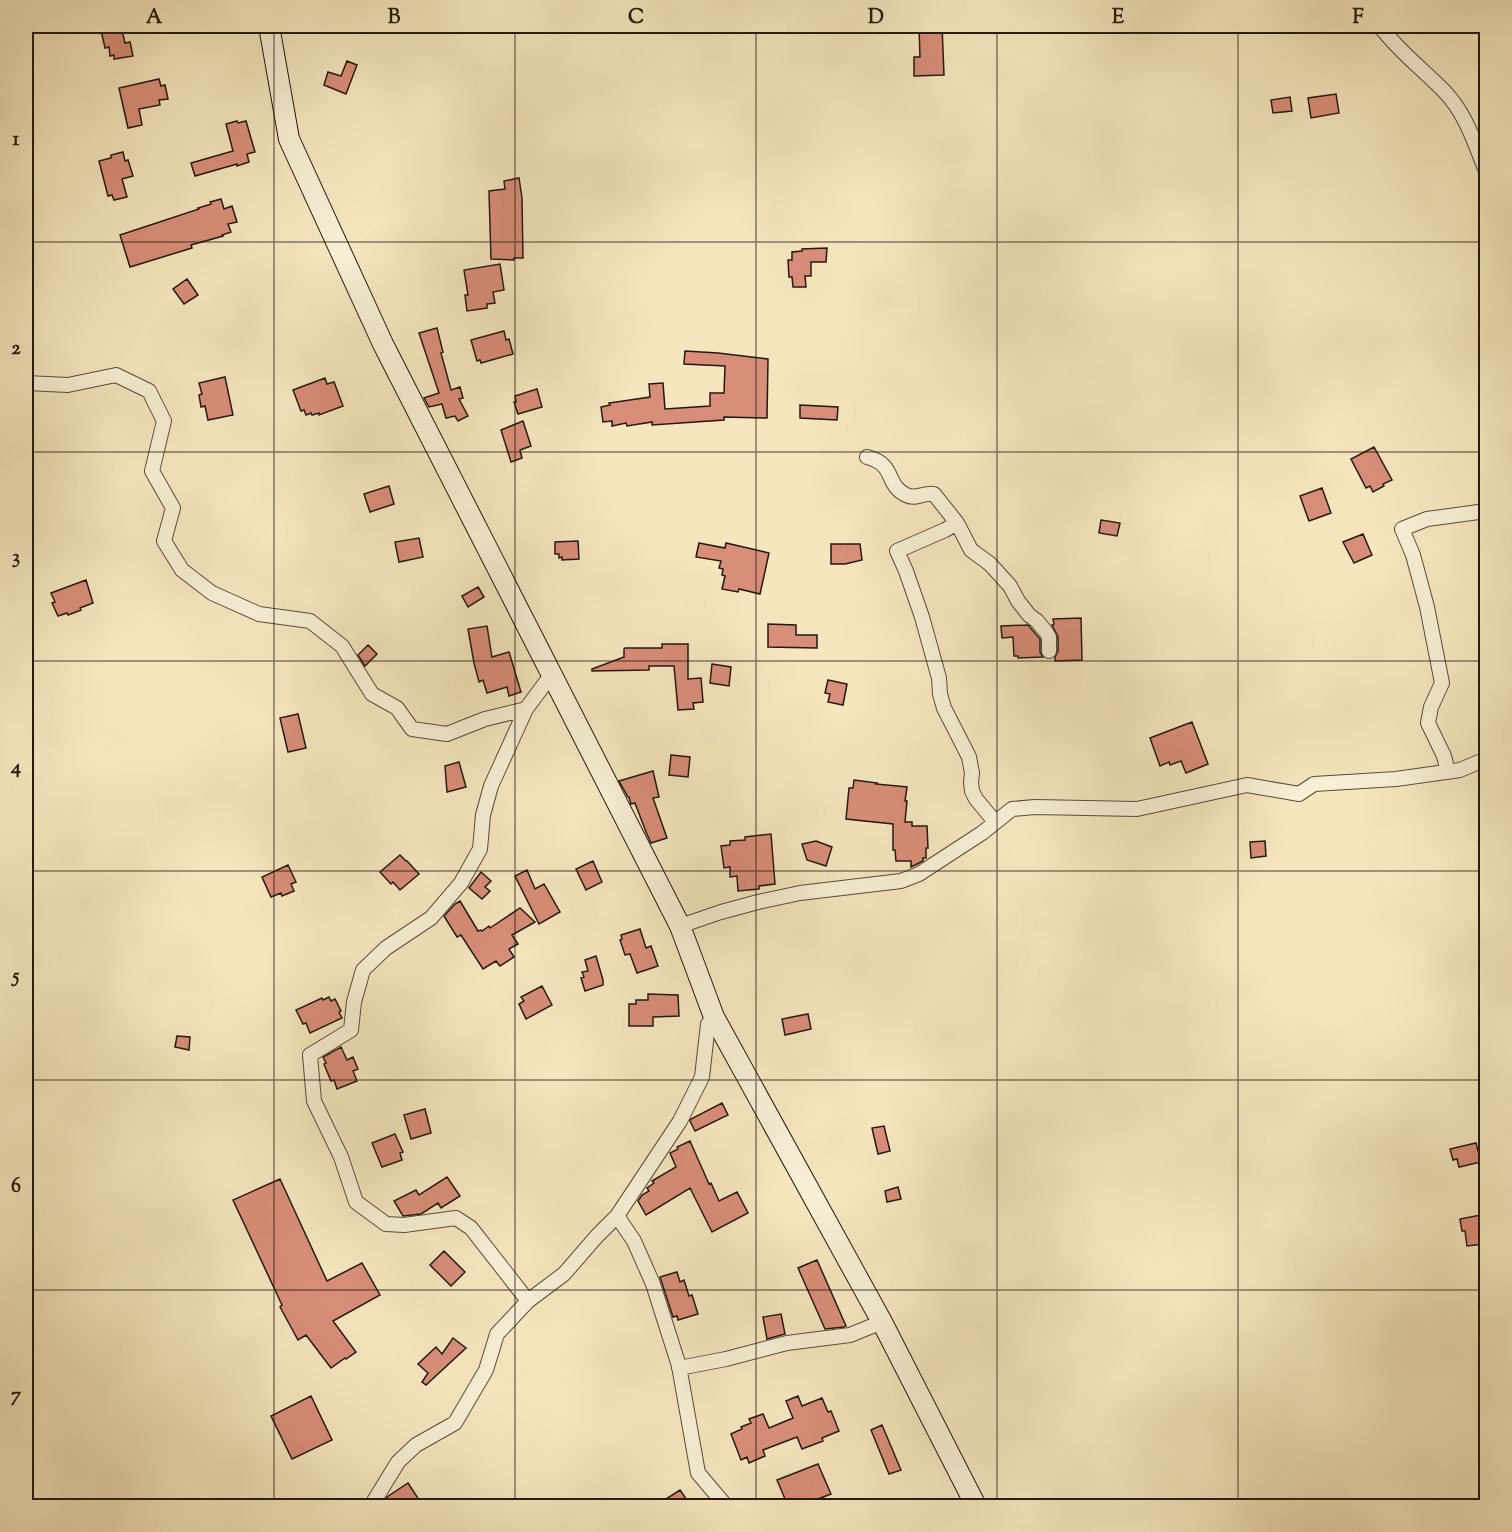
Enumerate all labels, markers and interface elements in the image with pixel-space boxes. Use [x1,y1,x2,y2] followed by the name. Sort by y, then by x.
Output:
[146,4,163,33] text: A
[388,4,401,33] text: B
[628,4,644,33] text: C
[868,4,884,33] text: D
[1112,4,1125,33] text: E
[1352,4,1364,33] text: F
[13,126,20,155] text: 1
[11,335,21,364] text: 2
[12,544,20,573] text: 3
[10,754,21,783] text: 4
[11,963,20,992] text: 5
[11,1173,21,1202] text: 6
[11,1382,22,1411] text: 7

